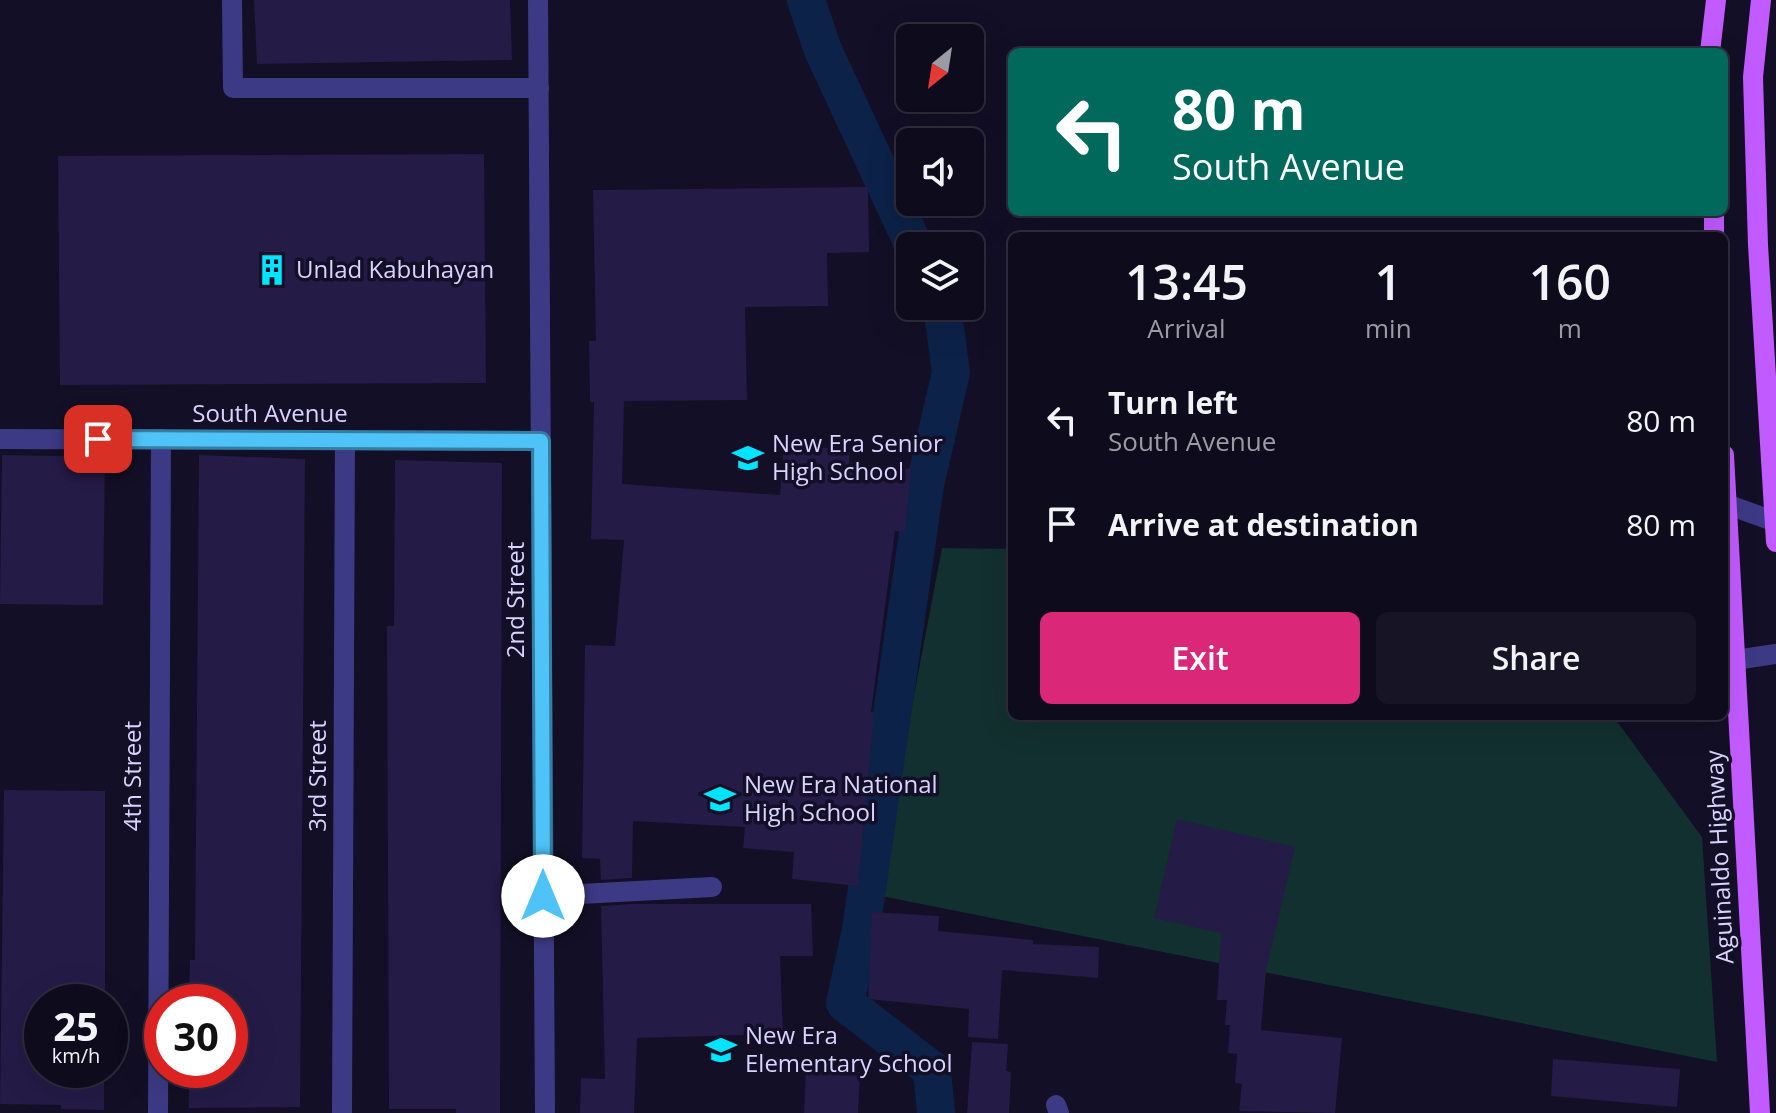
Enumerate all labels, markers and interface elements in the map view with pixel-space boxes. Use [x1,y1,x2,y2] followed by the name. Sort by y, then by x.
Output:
[896,24,984,112] north arrow
[896,24,984,320] map controls
[1172,70,1306,146] text: 80 m
[1040,80,1144,184] icon: left
[896,128,984,216] button: sound
[1172,142,1405,191] text: South Avenue
[896,232,984,320] button: layers
[1125,249,1248,314] text: 13:45
[1375,249,1402,314] text: 1
[1529,249,1611,314] text: 160
[296,252,494,285] place label: Unlad Kabuhayan
[255,253,289,287] building icon: Unlad Kabuhayan
[1147,310,1226,346] text: Arrival
[1365,310,1412,346] text: min
[1558,310,1582,346] text: m
[1108,382,1238,423] text: Turn left
[192,396,348,429] street label: South Avenue
[1040,398,1084,442] icon: left
[1626,400,1696,441] text: 80 m
[64,405,132,473] pin
[76,417,120,461] icon: arrive
[1108,423,1276,459] text: South Avenue
[772,426,943,487] place label: New Era Senior High School
[731,441,765,475] school or university icon: New Era Senior High School
[1040,502,1084,546] icon: arrive
[1108,504,1419,545] text: Arrive at destination
[1626,504,1696,545] text: 80 m
[498,542,531,658] street label: 2nd Street
[1040,612,1360,704] button: Exit
[1376,612,1696,704] button: Share
[300,720,333,832] street label: 3rd Street
[115,721,148,831] street label: 4th Street
[1696,748,1741,965] street label: Aguinaldo Highway
[744,767,938,828] place label: New Era National High School
[703,782,737,816] school or university icon: New Era National High School
[501,854,585,938] position arrow
[144,984,248,1088] speed limit sign: 30
[53,998,99,1053] text: 25
[745,1018,953,1079] place label: New Era Elementary School
[704,1033,738,1067] school or university icon: New Era Elementary School
[52,1042,100,1069] text: km/h

